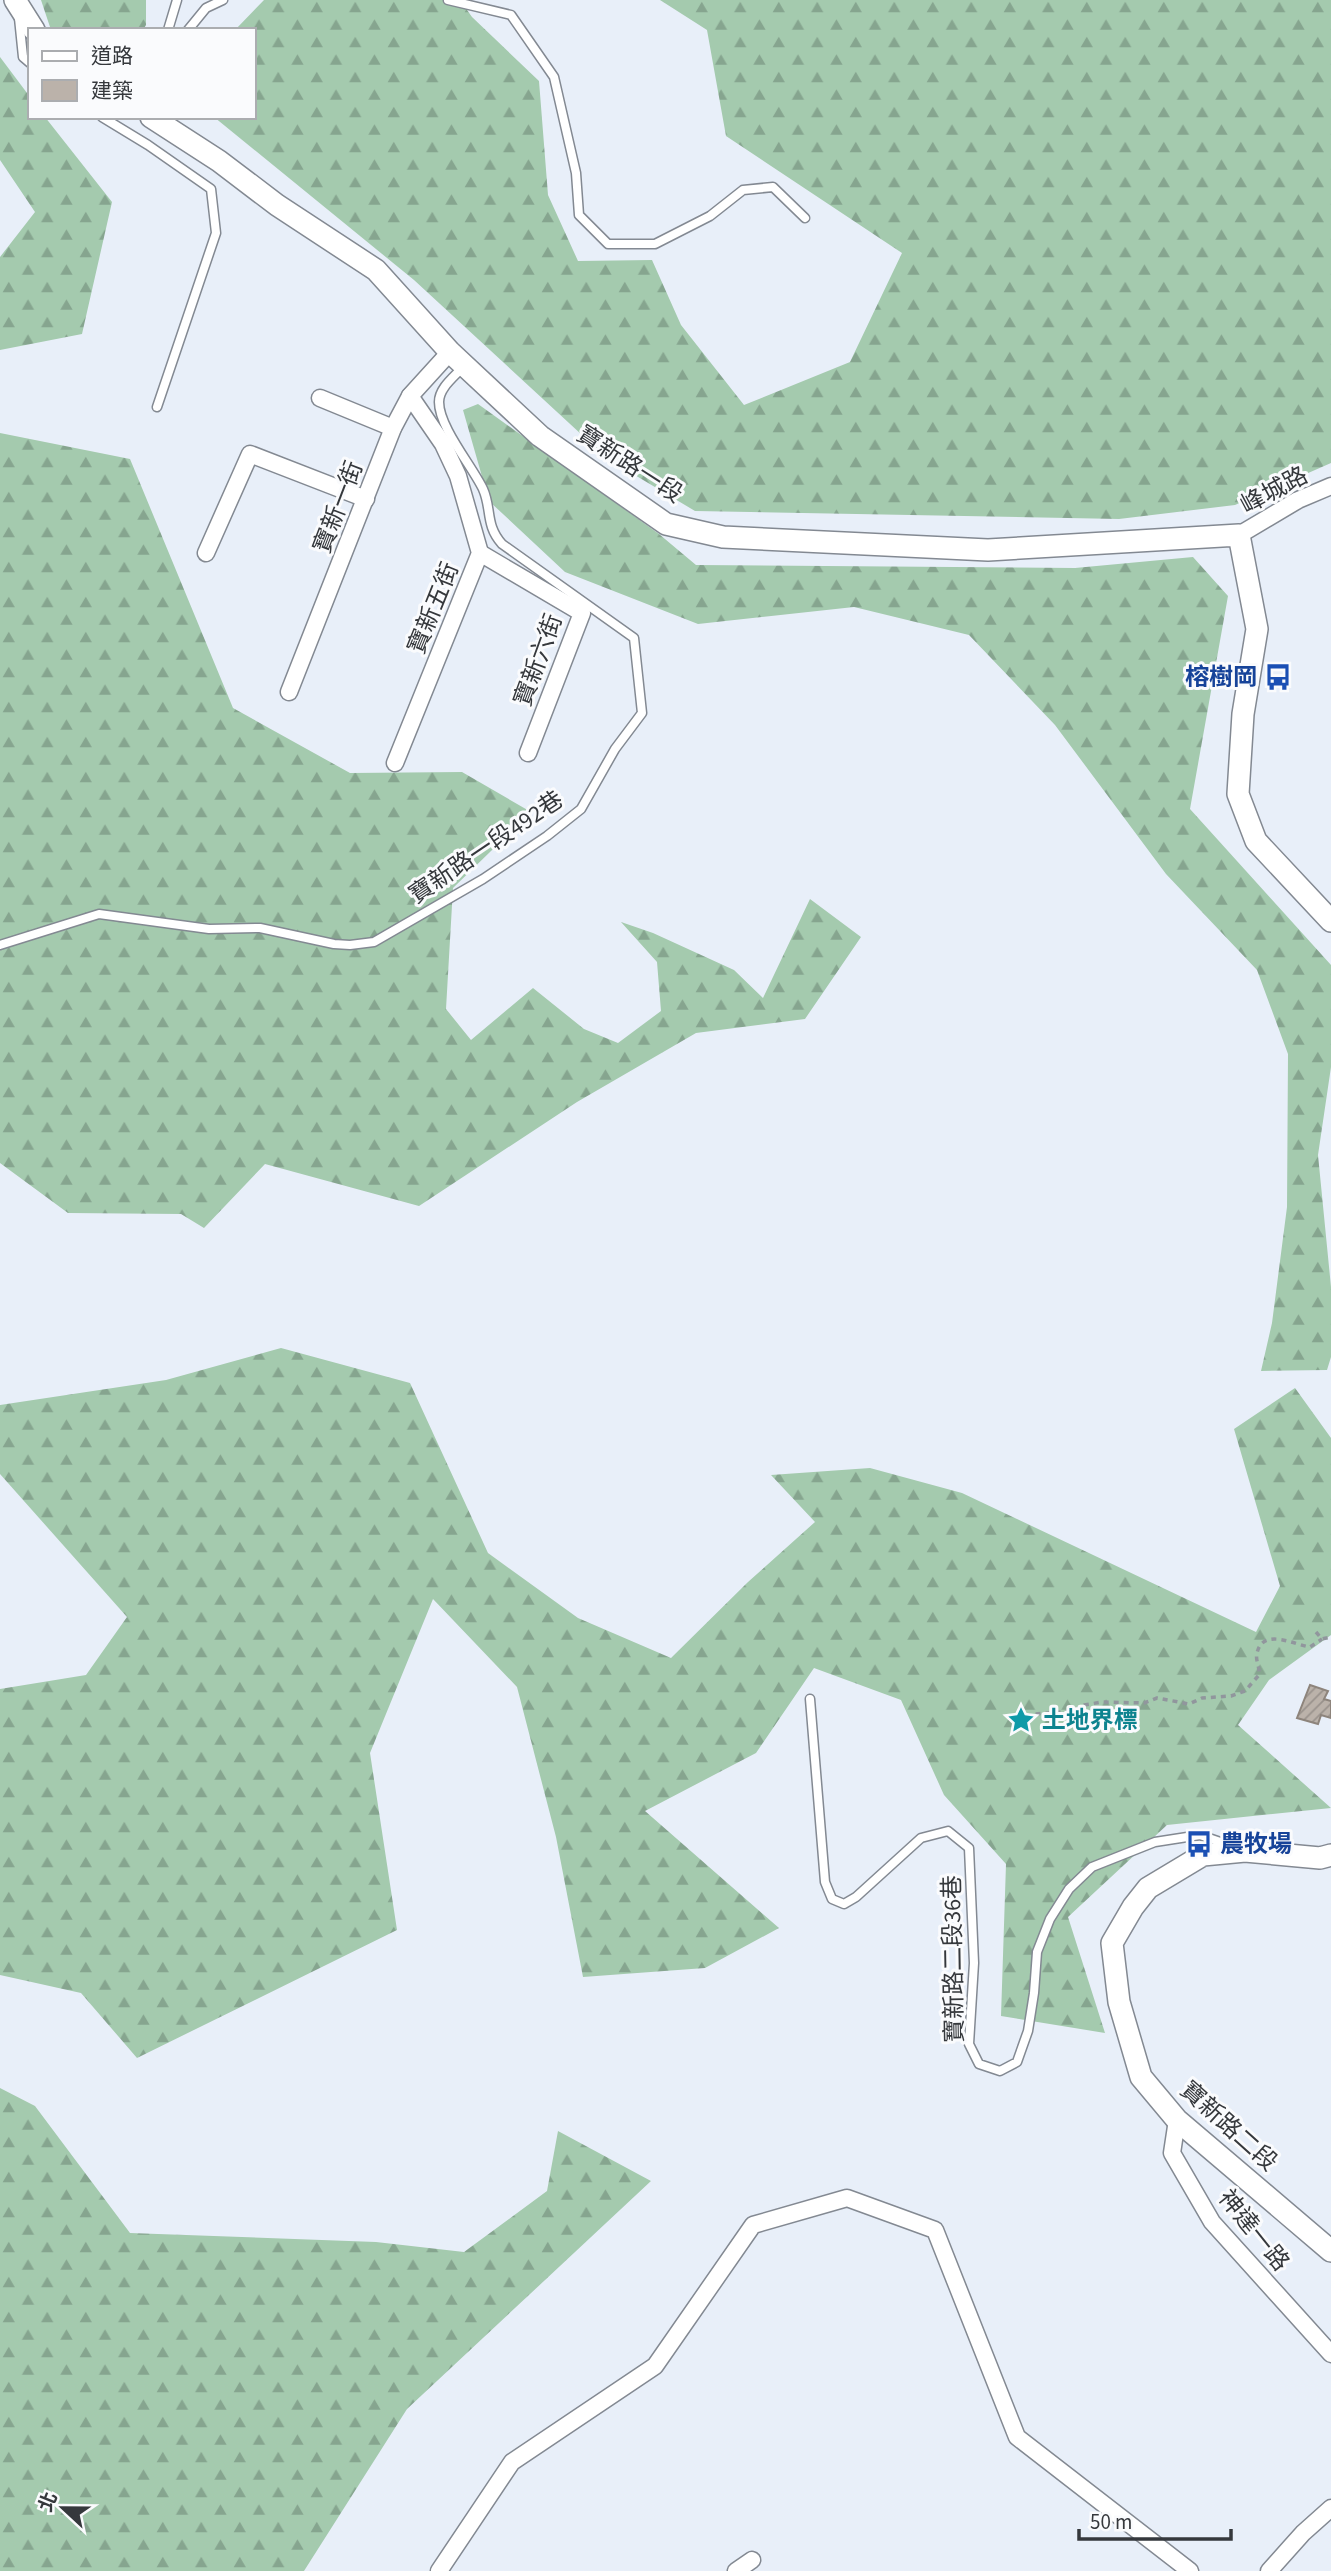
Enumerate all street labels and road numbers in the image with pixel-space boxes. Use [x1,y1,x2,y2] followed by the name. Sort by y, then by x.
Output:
[570,417,690,512] street label: 寶新路一段
[305,456,372,558] street label: 寶新一街
[1234,458,1314,523] street label: 峰城路
[399,557,468,659] street label: 寶新五街
[506,609,571,711] street label: 寶新六街
[402,783,571,912] street label: 寶新路一段492巷
[935,1875,972,2043] street label: 寶新路二段36巷
[1172,2073,1285,2180] street label: 寶新路二段
[1210,2182,1297,2279] street label: 神達一路

